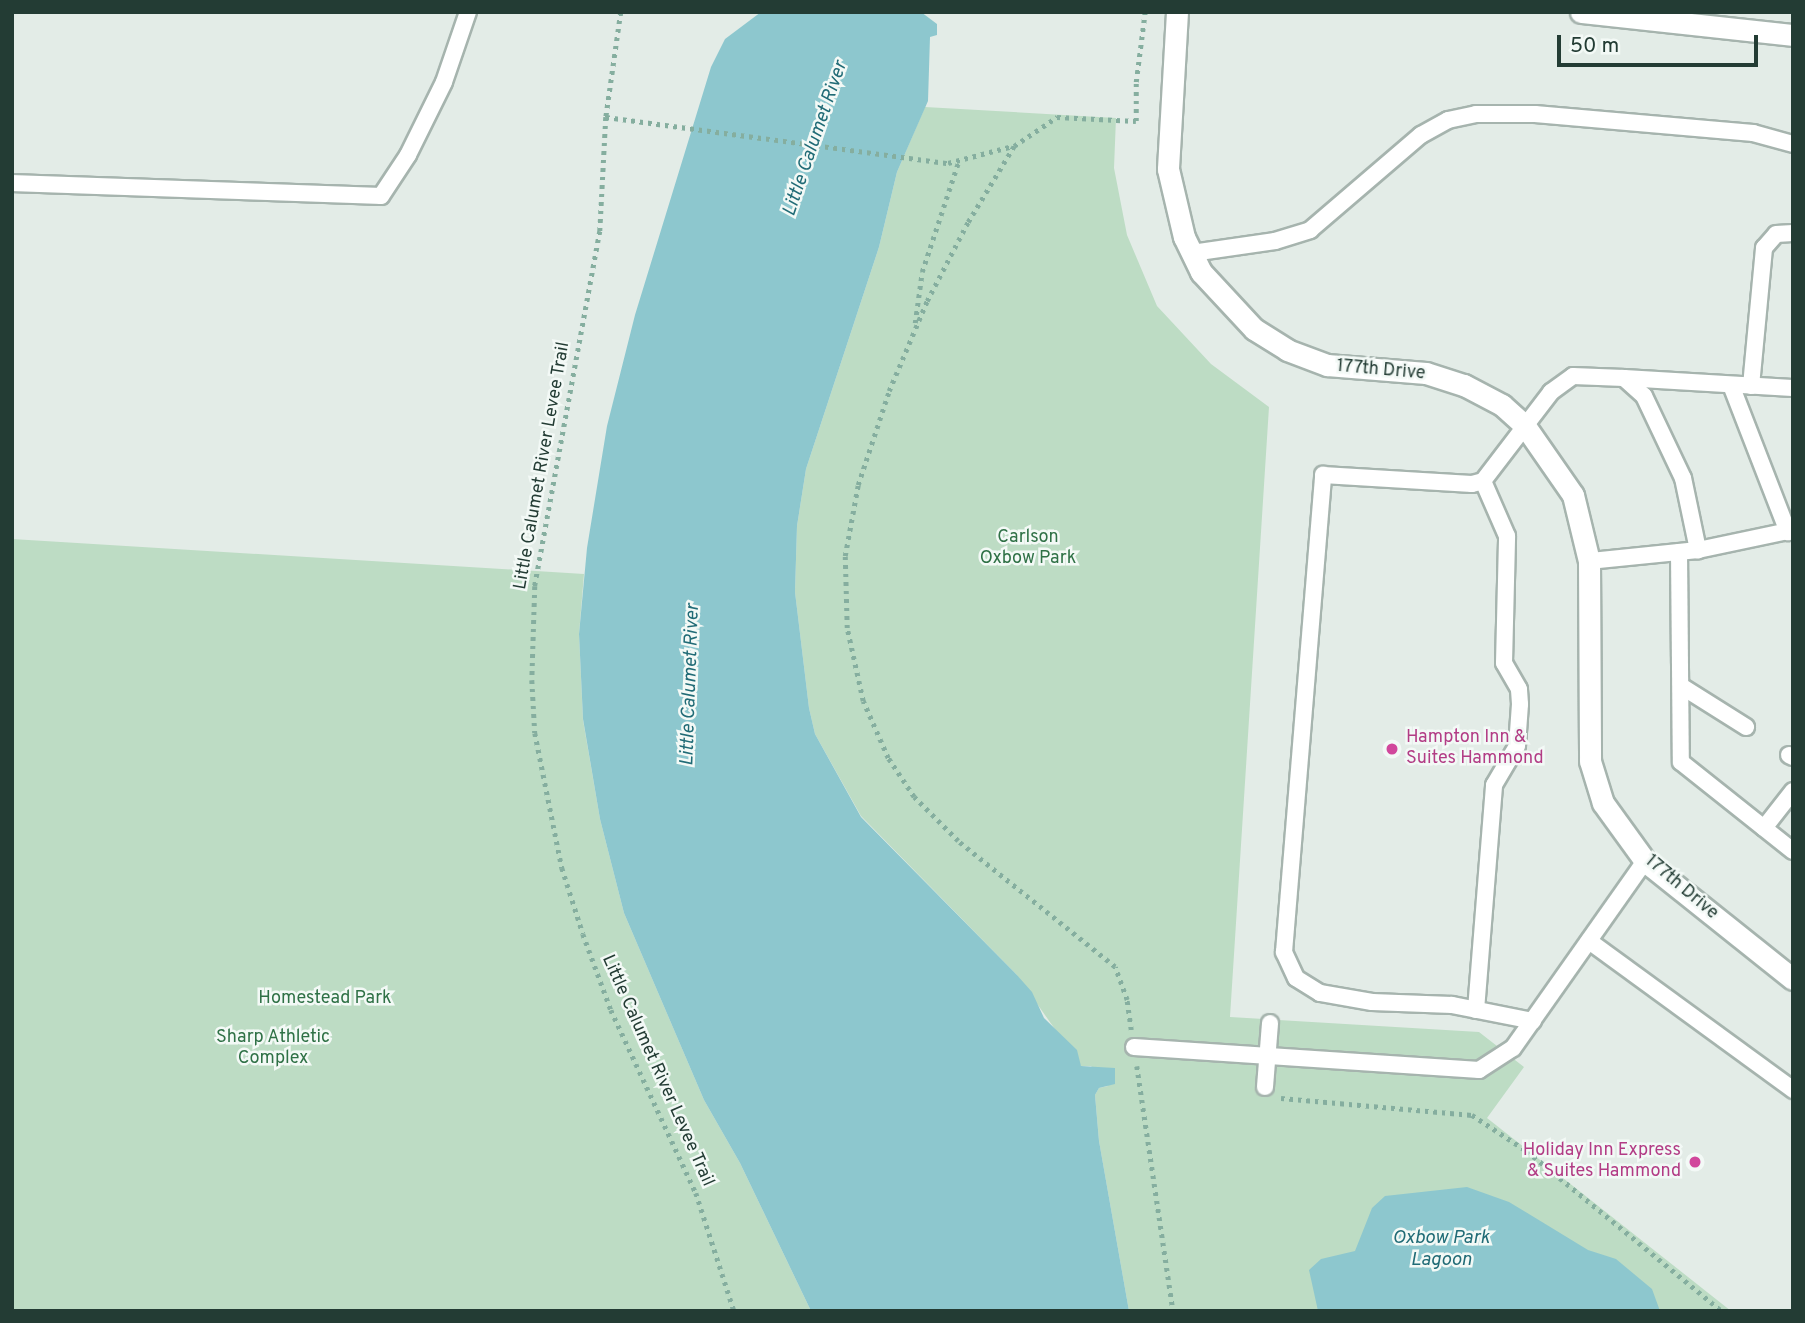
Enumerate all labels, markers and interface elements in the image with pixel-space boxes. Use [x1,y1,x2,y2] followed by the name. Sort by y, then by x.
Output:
[1560,21,1761,65] scale bar
[1570,33,1619,60] text: 50 m
[779,58,853,220] water label: Little Calumet River
[510,340,576,592] street label: Little Calumet River Levee Trail
[1336,356,1426,386] street label: 177th Drive
[980,528,1076,570] park label: Carlson Oxbow Park
[677,603,705,767] water label: Little Calumet River
[1406,728,1544,770] place label: Hampton Inn & Suites Hammond
[1384,741,1400,757] marker: Hampton Inn & Suites Hammond
[1640,851,1722,925] street label: 177th Drive
[596,952,718,1190] street label: Little Calumet River Levee Trail
[258,988,392,1010] park label: Homestead Park
[216,1028,330,1070] park label: Sharp Athletic Complex
[1523,1141,1681,1184] place label: Holiday Inn Express & Suites Hammond
[1687,1154,1703,1170] marker: Holiday Inn Express & Suites Hammond
[1392,1228,1490,1272] water label: Oxbow Park Lagoon

